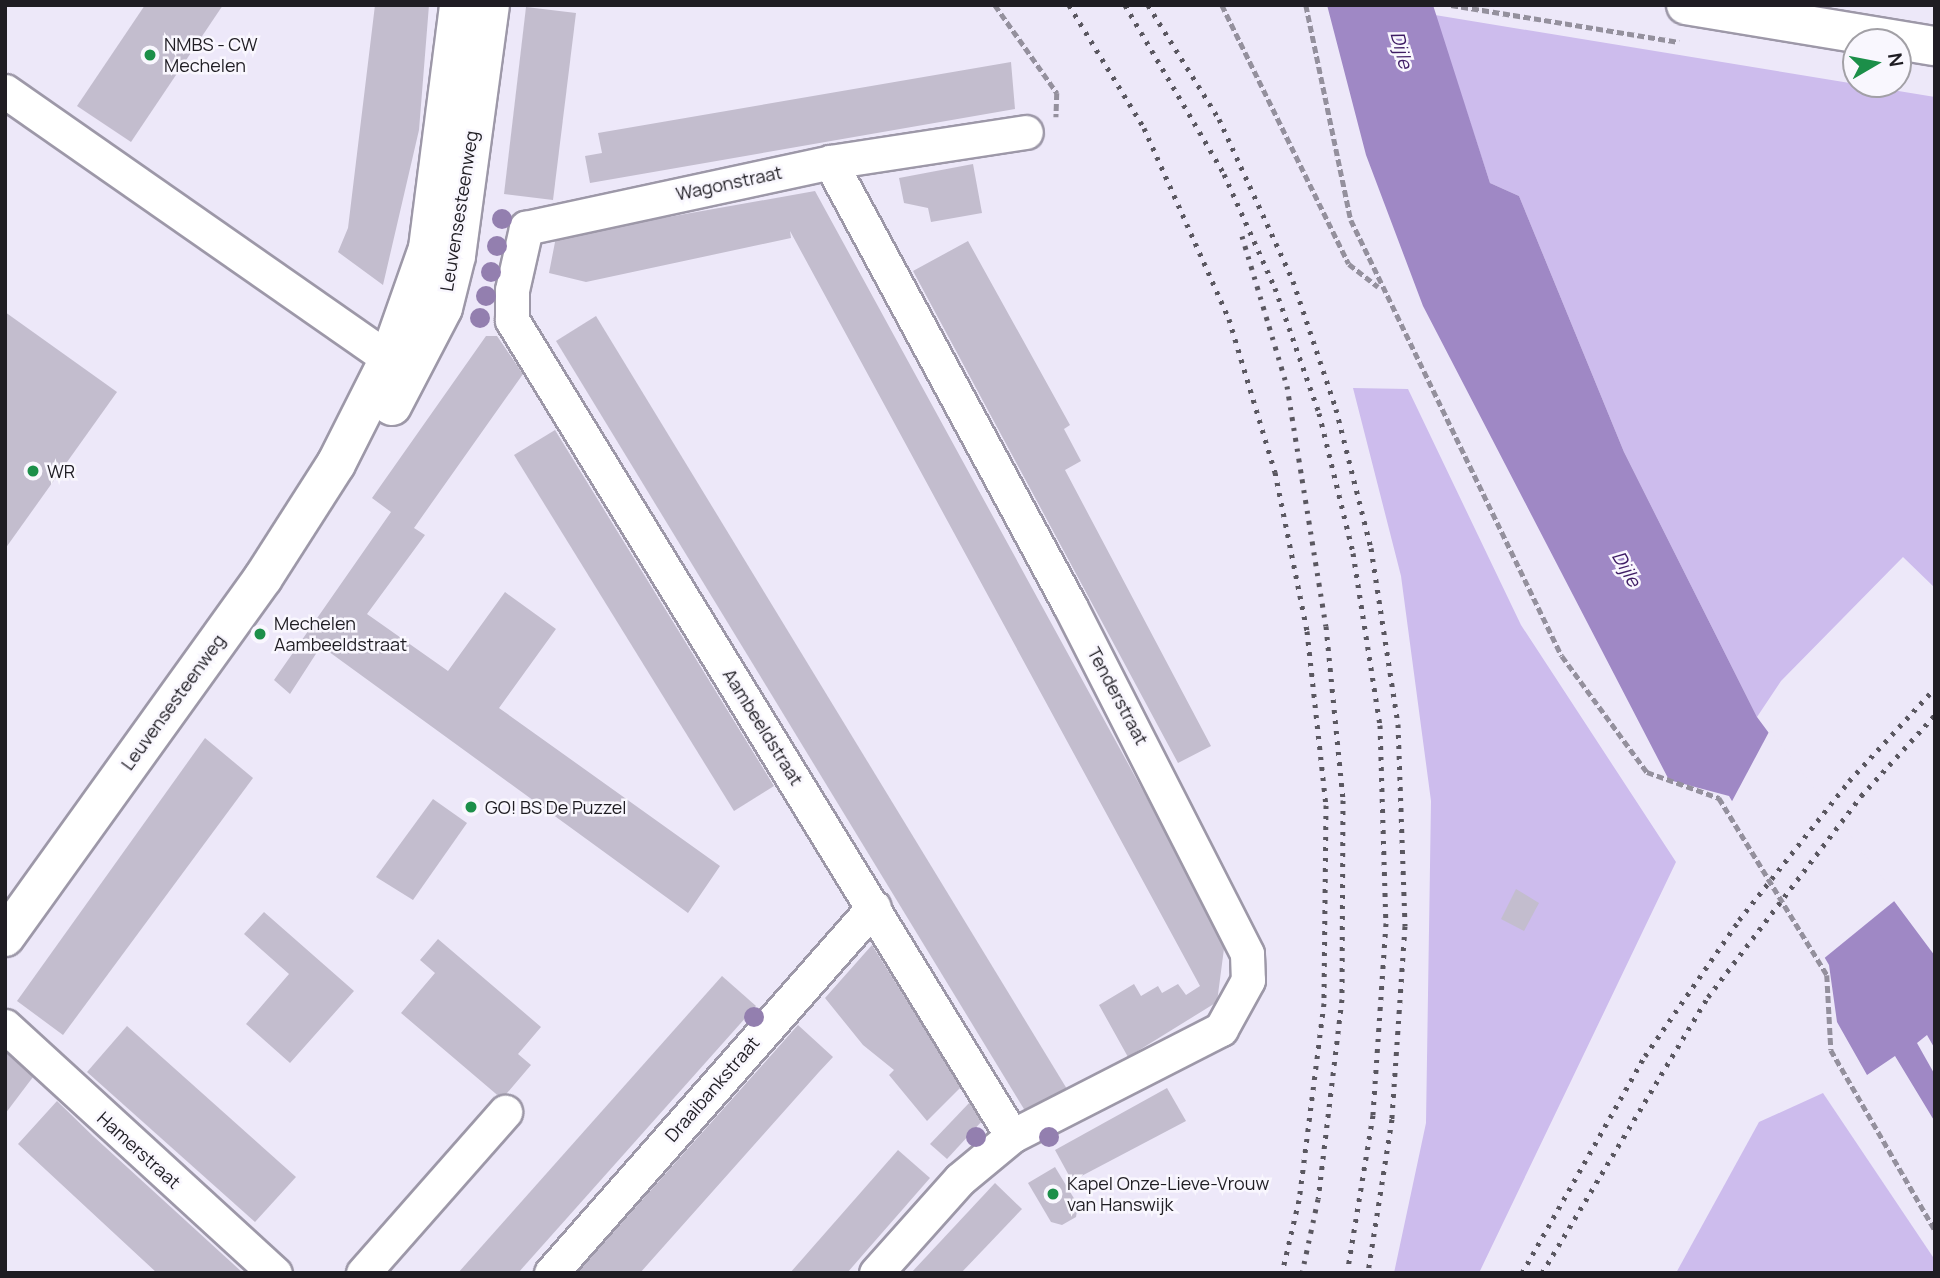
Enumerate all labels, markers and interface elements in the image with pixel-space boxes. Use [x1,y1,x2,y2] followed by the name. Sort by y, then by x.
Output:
[1842,28,1912,98] north arrow
[1385,29,1417,71] water label: Dijle
[164,34,258,76] place label: NMBS - CW Mechelen
[142,47,158,63] marker: NMBS - CW Mechelen
[1882,51,1910,69] text: N
[436,129,482,293] street label: Leuvensesteenweg
[674,161,784,205] street label: Wagonstraat
[47,460,75,482] place label: WR
[25,463,41,479] marker: WR
[1607,547,1645,591] water label: Dijle
[274,613,407,656] place label: Mechelen Aambeeldstraat
[252,626,268,642] marker: Mechelen Aambeeldstraat
[117,630,229,774] street label: Leuvensesteenweg
[1083,643,1153,749] street label: Tenderstraat
[719,665,807,789] street label: Aambeeldstraat
[485,796,627,818] place label: GO! BS De Puzzel
[463,799,479,815] marker: GO! BS De Puzzel
[660,1032,764,1146] street label: Draaibankstraat
[93,1107,185,1193] street label: Hamerstraat
[1067,1173,1269,1216] place label: Kapel Onze-Lieve-Vrouw van Hanswijk
[1045,1186,1061,1202] marker: Kapel Onze-Lieve-Vrouw van Hanswijk

